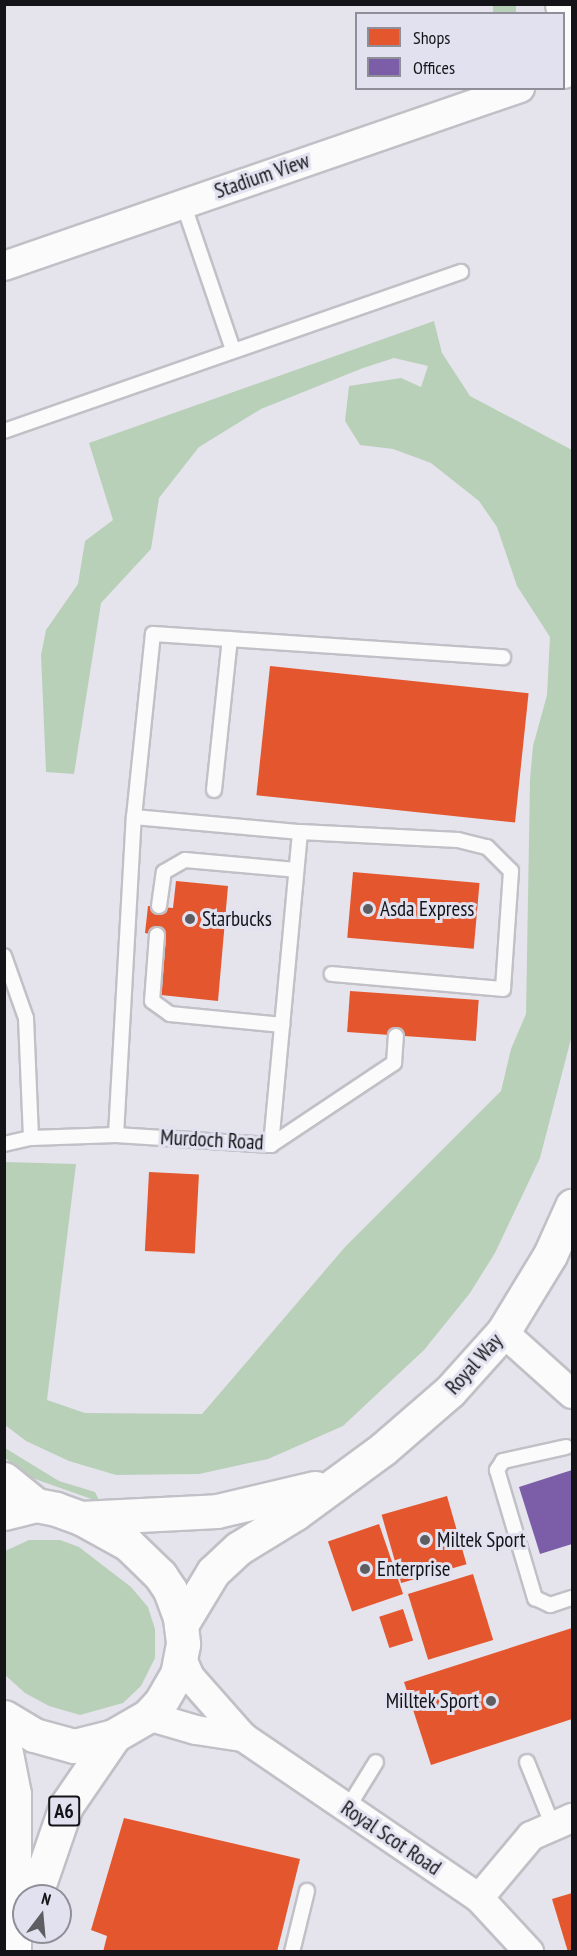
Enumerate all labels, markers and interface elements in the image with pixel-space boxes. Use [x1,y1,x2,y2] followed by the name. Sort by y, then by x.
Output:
[355,12,565,90] legend
[413,26,450,49] text: Shops
[413,56,455,79] text: Offices
[211,148,313,204] street label: Stadium View
[380,896,474,922] place label: Asda Express
[361,902,375,916] marker: Asda Express
[202,906,272,932] place label: Starbucks
[183,912,197,926] marker: Starbucks
[160,1125,264,1155] street label: Murdoch Road
[440,1328,508,1400] street label: Royal Way
[437,1527,526,1553] place label: Miltek Sport
[418,1533,432,1547] marker: Miltek Sport
[377,1556,450,1582] place label: Enterprise
[358,1562,372,1576] marker: Enterprise
[385,1688,479,1714] place label: Milltek Sport
[484,1694,498,1708] marker: Milltek Sport
[48,1794,80,1828] road number: A6
[336,1795,446,1881] street label: Royal Scot Road
[12,1884,72,1944] north arrow
[39,1888,53,1909] text: N

